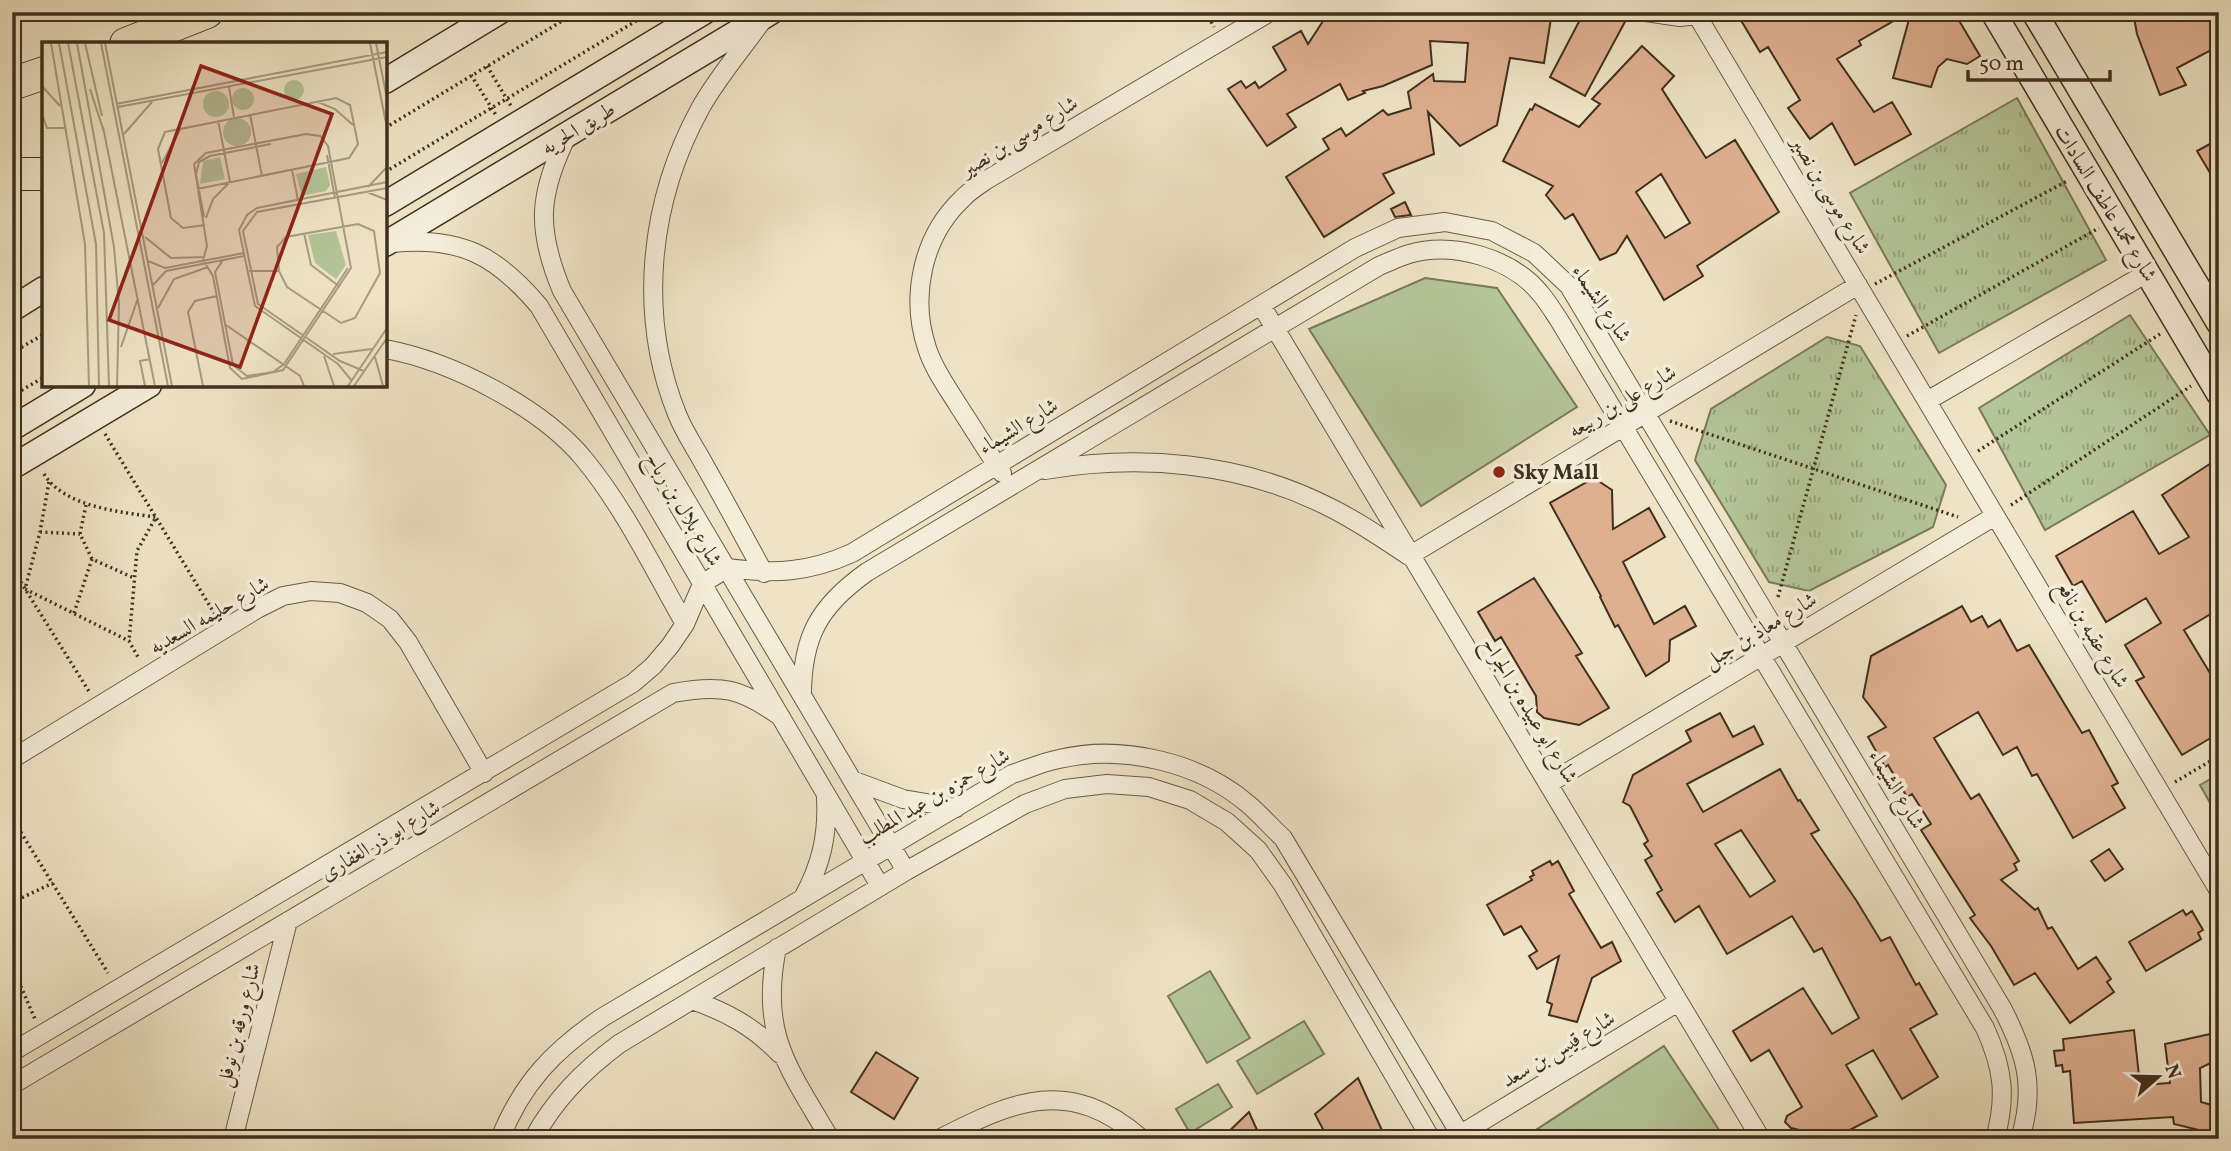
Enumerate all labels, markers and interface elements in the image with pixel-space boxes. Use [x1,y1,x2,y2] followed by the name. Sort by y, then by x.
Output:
[1968,38,2110,82] scale bar
[42,42,387,387] inset map
[1979,50,2024,79] text: 50 m
[954,90,1085,188] street label: شارع موسى بن نصير
[536,96,621,163] street label: طريق الحريه
[2045,120,2163,289] street label: شارع محمد عاطف السادات
[1780,129,1876,261] street label: شارع موسى بن نصير
[1562,259,1638,350] street label: شارع الشيماء
[1563,359,1683,448] street label: شارع على بن ربيعه
[973,392,1065,464] street label: شارع الشيماء
[635,447,728,574] street label: شارع بلال بن رباح
[1513,459,1599,488] place label: Sky Mall
[1491,464,1507,480] marker: Sky Mall
[144,570,276,664] street label: شارع حليمه السعديه
[2046,575,2135,696] street label: شارع عقبه بن نافع
[1699,586,1824,678] street label: شارع معاذ بن جبل
[1471,632,1584,791] street label: شارع ابو عبيده بن الجراح
[854,742,1017,854] street label: شارع حمزه بن عبد المطلب
[1859,744,1931,836] street label: شارع الشيماء
[315,794,447,890] street label: شارع ابو ذر الغفارى
[210,960,271,1091] street label: شارع ورقه بن نوفل
[1496,1005,1622,1097] street label: شارع قيس بن سعد
[2122,1042,2192,1112] north arrow
[2158,1061,2187,1083] text: N

